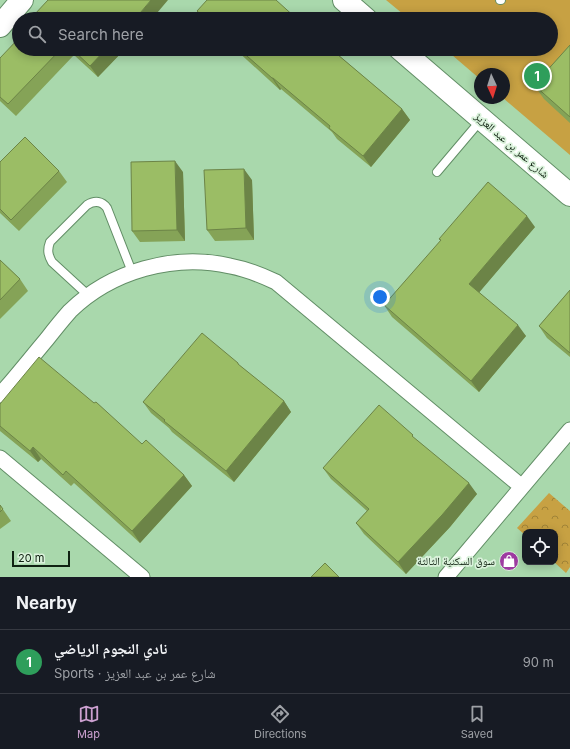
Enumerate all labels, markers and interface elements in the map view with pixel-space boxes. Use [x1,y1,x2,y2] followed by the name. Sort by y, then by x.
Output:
[12,12,558,56] search box
[26,23,48,45] icon: search
[58,25,144,44] text: Search here
[524,61,550,91] pin: 1
[474,68,510,104] north arrow
[471,108,552,181] street label: شارع عمر بن عبد العزيز
[370,287,390,307] your location
[522,529,558,565] map controls
[522,529,558,565] button: locate
[12,549,70,568] scale bar
[498,550,520,572] shop icon: سوق السكنية الثالثة
[18,551,44,565] text: 20 m
[417,554,495,568] place label: سوق السكنية الثالثة
[16,593,77,613] text: Nearby
[54,639,167,658] text: نادي النجوم الرياضي
[26,654,32,670] text: 1
[523,654,554,670] text: 90 m
[54,665,216,681] text: Sports · شارع عمر بن عبد العزيز
[77,703,100,741] tab: Map
[254,703,307,741] tab: Directions
[461,703,493,741] tab: Saved

